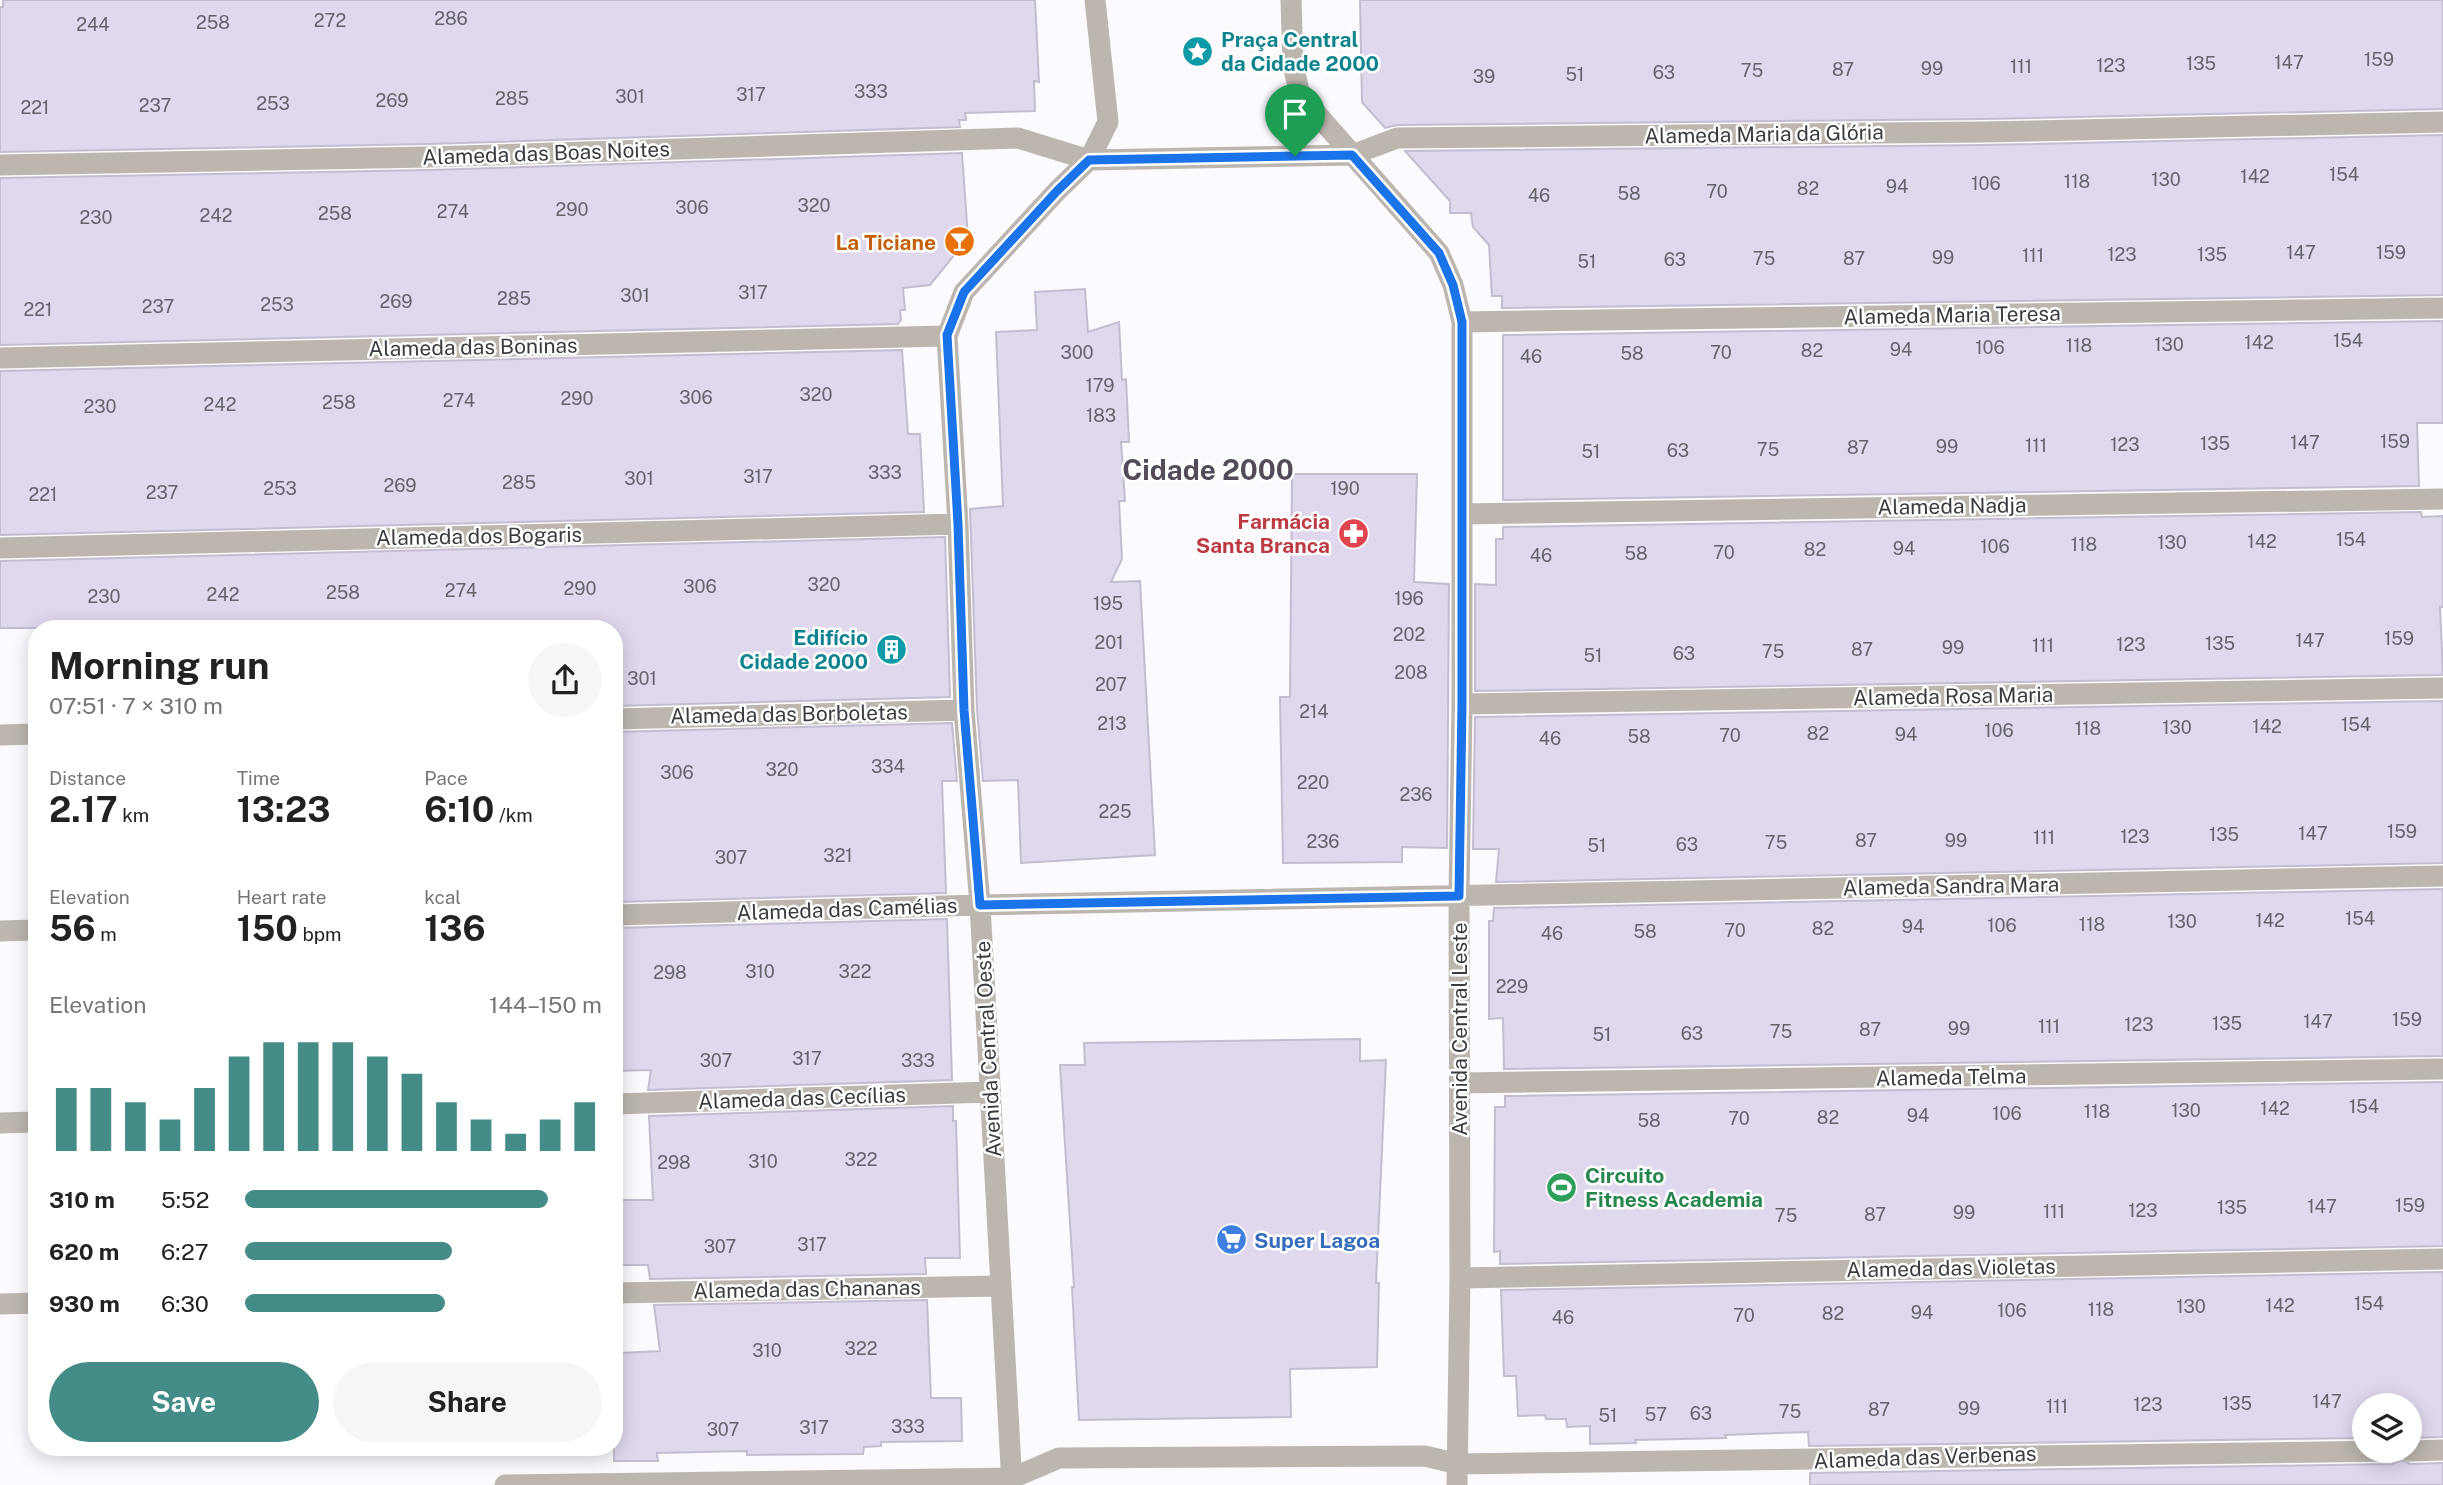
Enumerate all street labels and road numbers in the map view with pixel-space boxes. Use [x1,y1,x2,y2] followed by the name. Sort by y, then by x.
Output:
[1644,119,1884,149] street label: Alameda Maria da Glória
[422,136,670,170] street label: Alameda das Boas Noites
[1843,301,2061,329] street label: Alameda Maria Teresa
[368,333,578,361] street label: Alameda das Boninas
[1877,492,2027,520] street label: Alameda Nadja
[376,522,582,550] street label: Alameda dos Bogaris
[1853,682,2053,710] street label: Alameda Rosa Maria
[670,699,908,729] street label: Alameda das Borboletas
[1842,872,2060,900] street label: Alameda Sandra Mara
[736,893,958,925] street label: Alameda das Camélias
[1447,922,1472,1136] street label: Avenida Central Leste
[970,940,1006,1158] street label: Avenida Central Oeste
[1875,1063,2027,1091] street label: Alameda Telma
[698,1082,906,1114] street label: Alameda das Cecílias
[1846,1254,2056,1282] street label: Alameda das Violetas
[693,1275,921,1303] street label: Alameda das Chananas
[1813,1441,2037,1473] street label: Alameda das Verbenas

